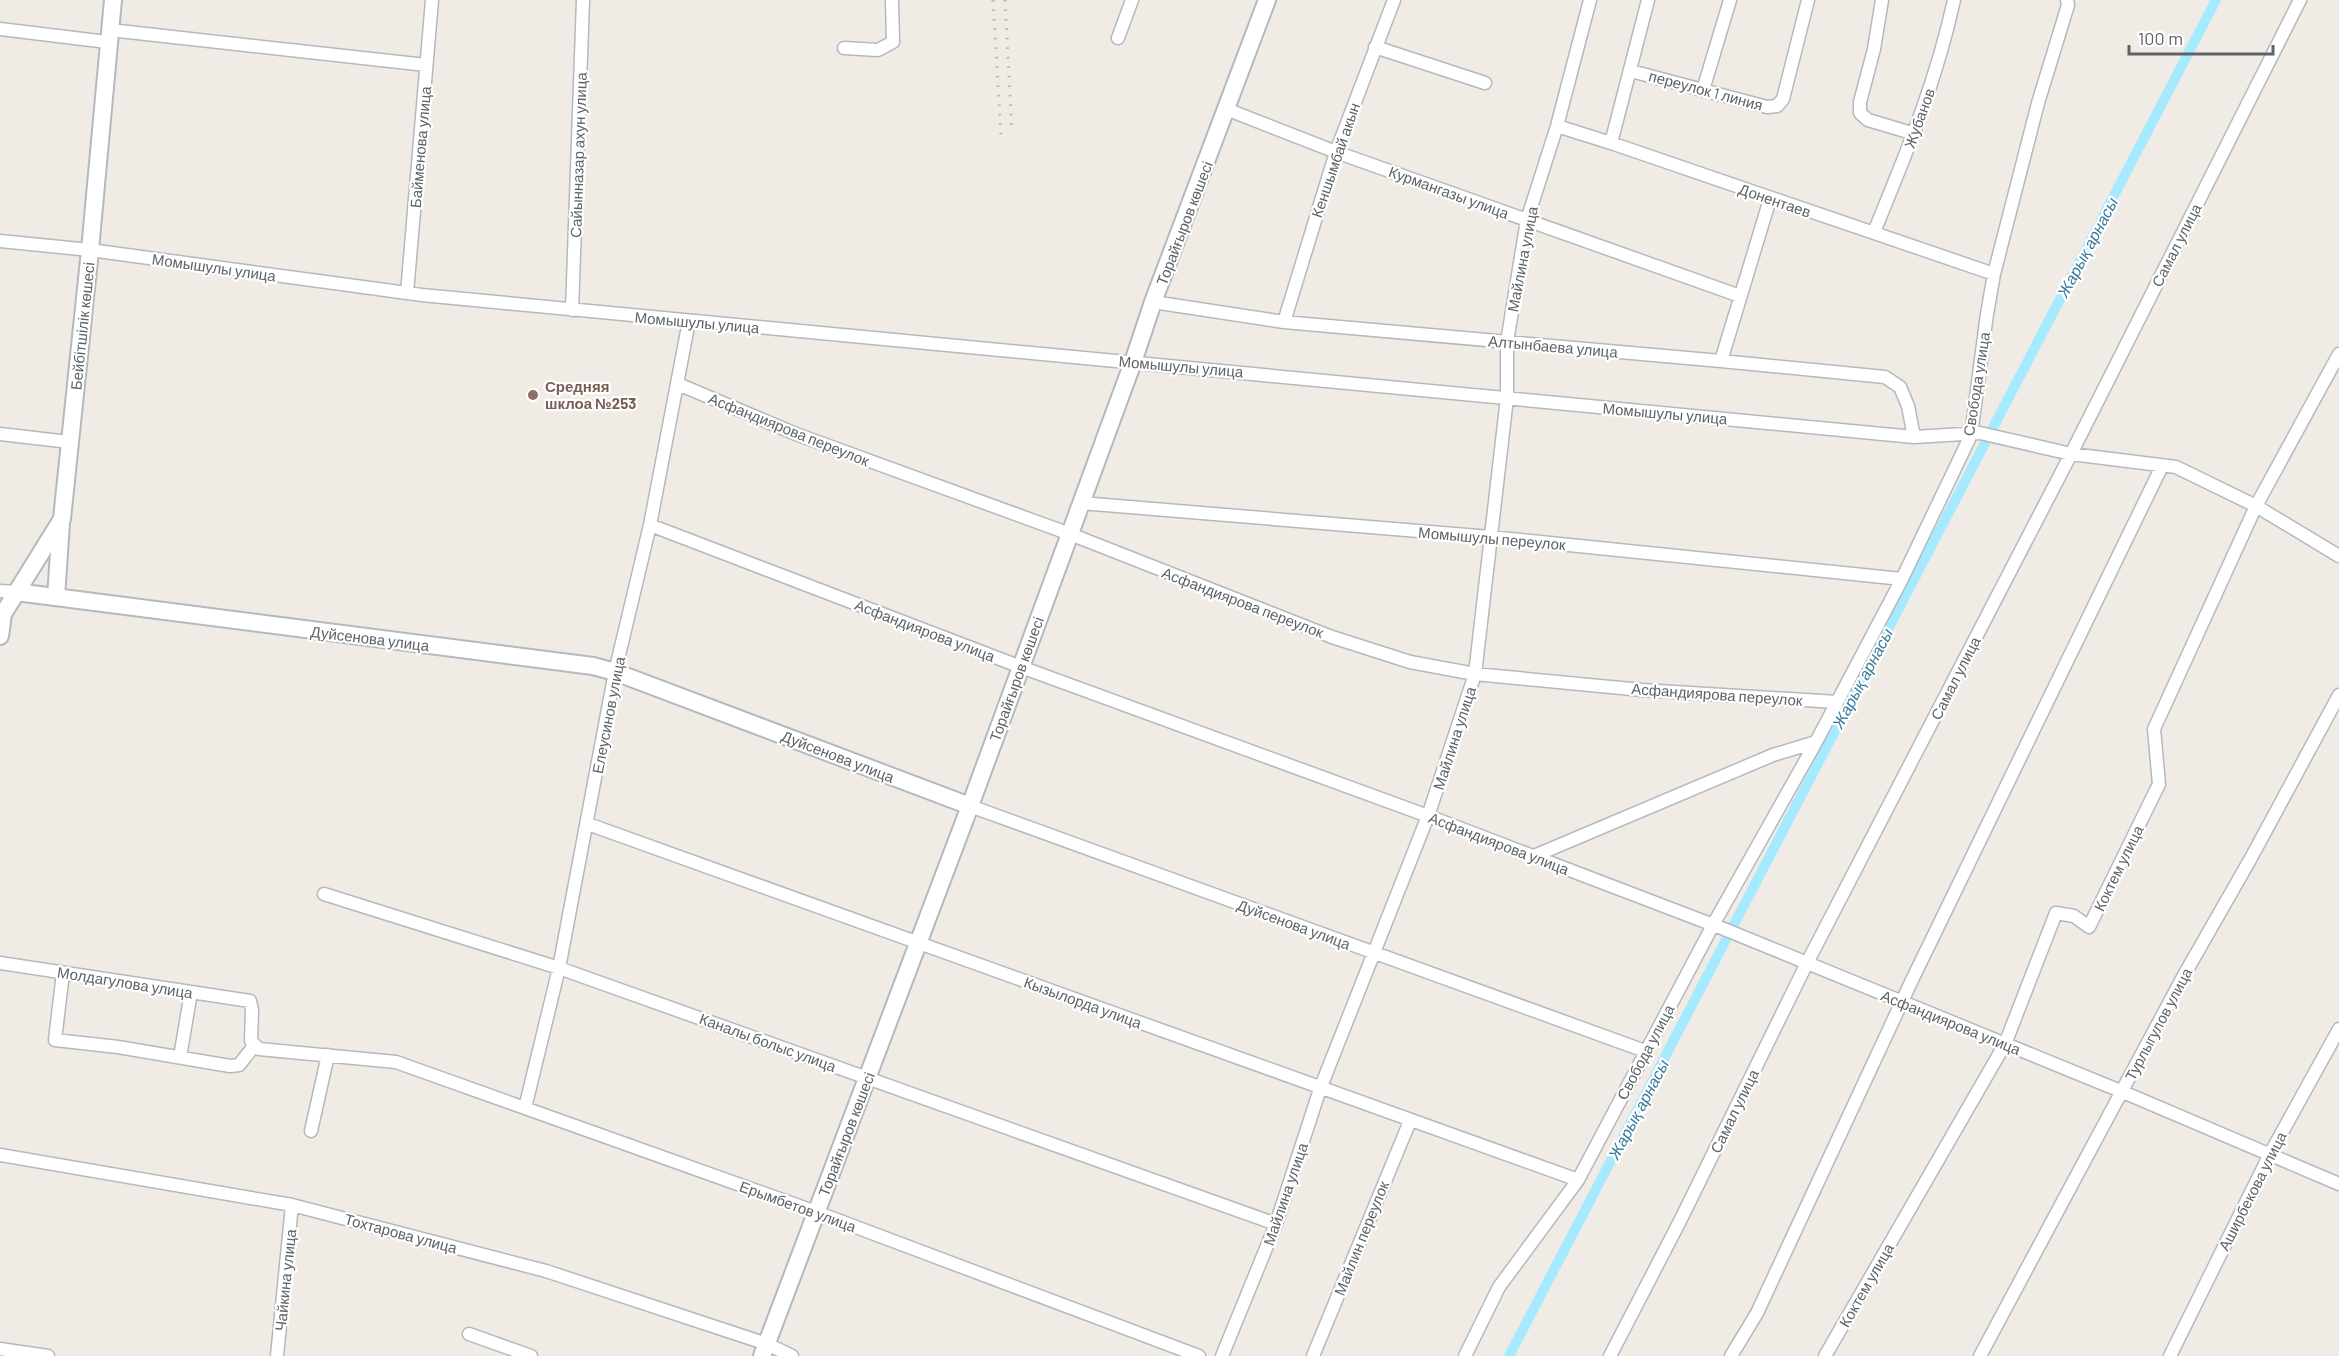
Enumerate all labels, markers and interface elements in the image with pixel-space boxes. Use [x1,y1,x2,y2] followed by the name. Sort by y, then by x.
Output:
[2129,18,2273,56] scale bar
[2138,27,2183,49] text: 100 m
[1647,66,1765,114] street label: переулок 1 линия
[566,71,590,238] street label: Сайынназар ахун улица
[406,85,434,209] street label: Байменова улица
[1900,86,1938,150] street label: Жубанов
[1307,100,1363,220] street label: Кеншымбай акын
[1152,158,1216,288] street label: Торайғыров көшесі
[1386,162,1512,222] street label: Курмангазы улица
[1737,179,1813,221] street label: Донентаев
[2052,194,2121,301] water label: Жарық арнасы
[2147,200,2205,290] street label: Самал улица
[1503,204,1541,313] street label: Майлина улица
[151,249,278,285] street label: Момышулы улица
[66,261,98,391] street label: Бейбітшілік көшесі
[634,308,761,336] street label: Момышулы улица
[1959,330,1993,437] street label: Свобода улица
[1487,331,1619,361] street label: Алтынбаева улица
[1118,352,1245,380] street label: Момышулы улица
[545,377,636,412] place label: Средняя шклоа №253
[526,388,540,402] marker: Средняя шклоа №253
[706,389,872,470] street label: Асфандиярова переулок
[1602,399,1729,427] street label: Момышулы улица
[1418,523,1567,553] street label: Момышулы переулок
[1160,563,1327,641] street label: Асфандиярова переулок
[852,595,998,665] street label: Асфандиярова улица
[985,614,1047,744] street label: Торайғыров көшесі
[310,622,431,654] street label: Дуйсенова улица
[1827,625,1896,732] water label: Жарық арнасы
[1926,633,1984,723] street label: Самал улица
[588,654,628,775] street label: Елеусинов улица
[1631,679,1804,709] street label: Асфандиярова переулок
[1429,684,1479,792] street label: Майлина улица
[779,726,897,786] street label: Дуйсенова улица
[1426,808,1572,878] street label: Асфандиярова улица
[2089,821,2147,914] street label: Коктем улица
[1235,895,1354,953] street label: Дуйсенова улица
[56,962,195,1002] street label: Молдагулова улица
[2121,964,2196,1083] street label: Турлыгулов улица
[1022,972,1145,1032] street label: Кызылорда улица
[1879,986,2024,1058] street label: Асфандиярова улица
[1612,1001,1678,1103] street label: Свобода улица
[697,1009,839,1075] street label: Каналы болыс улица
[1603,1056,1672,1163] water label: Жарық арнасы
[1706,1066,1762,1156] street label: Самал улица
[814,1069,878,1199] street label: Торайғыров көшесі
[2214,1128,2290,1253] street label: Аширбекова улица
[1259,1140,1311,1248] street label: Майлина улица
[737,1177,859,1236] street label: Ерымбетов улица
[1330,1178,1392,1298] street label: Майлин переулок
[343,1209,460,1257] street label: Тохтарова улица
[271,1227,299,1332] street label: Чайкина улица
[1835,1239,1897,1330] street label: Коктем улица

